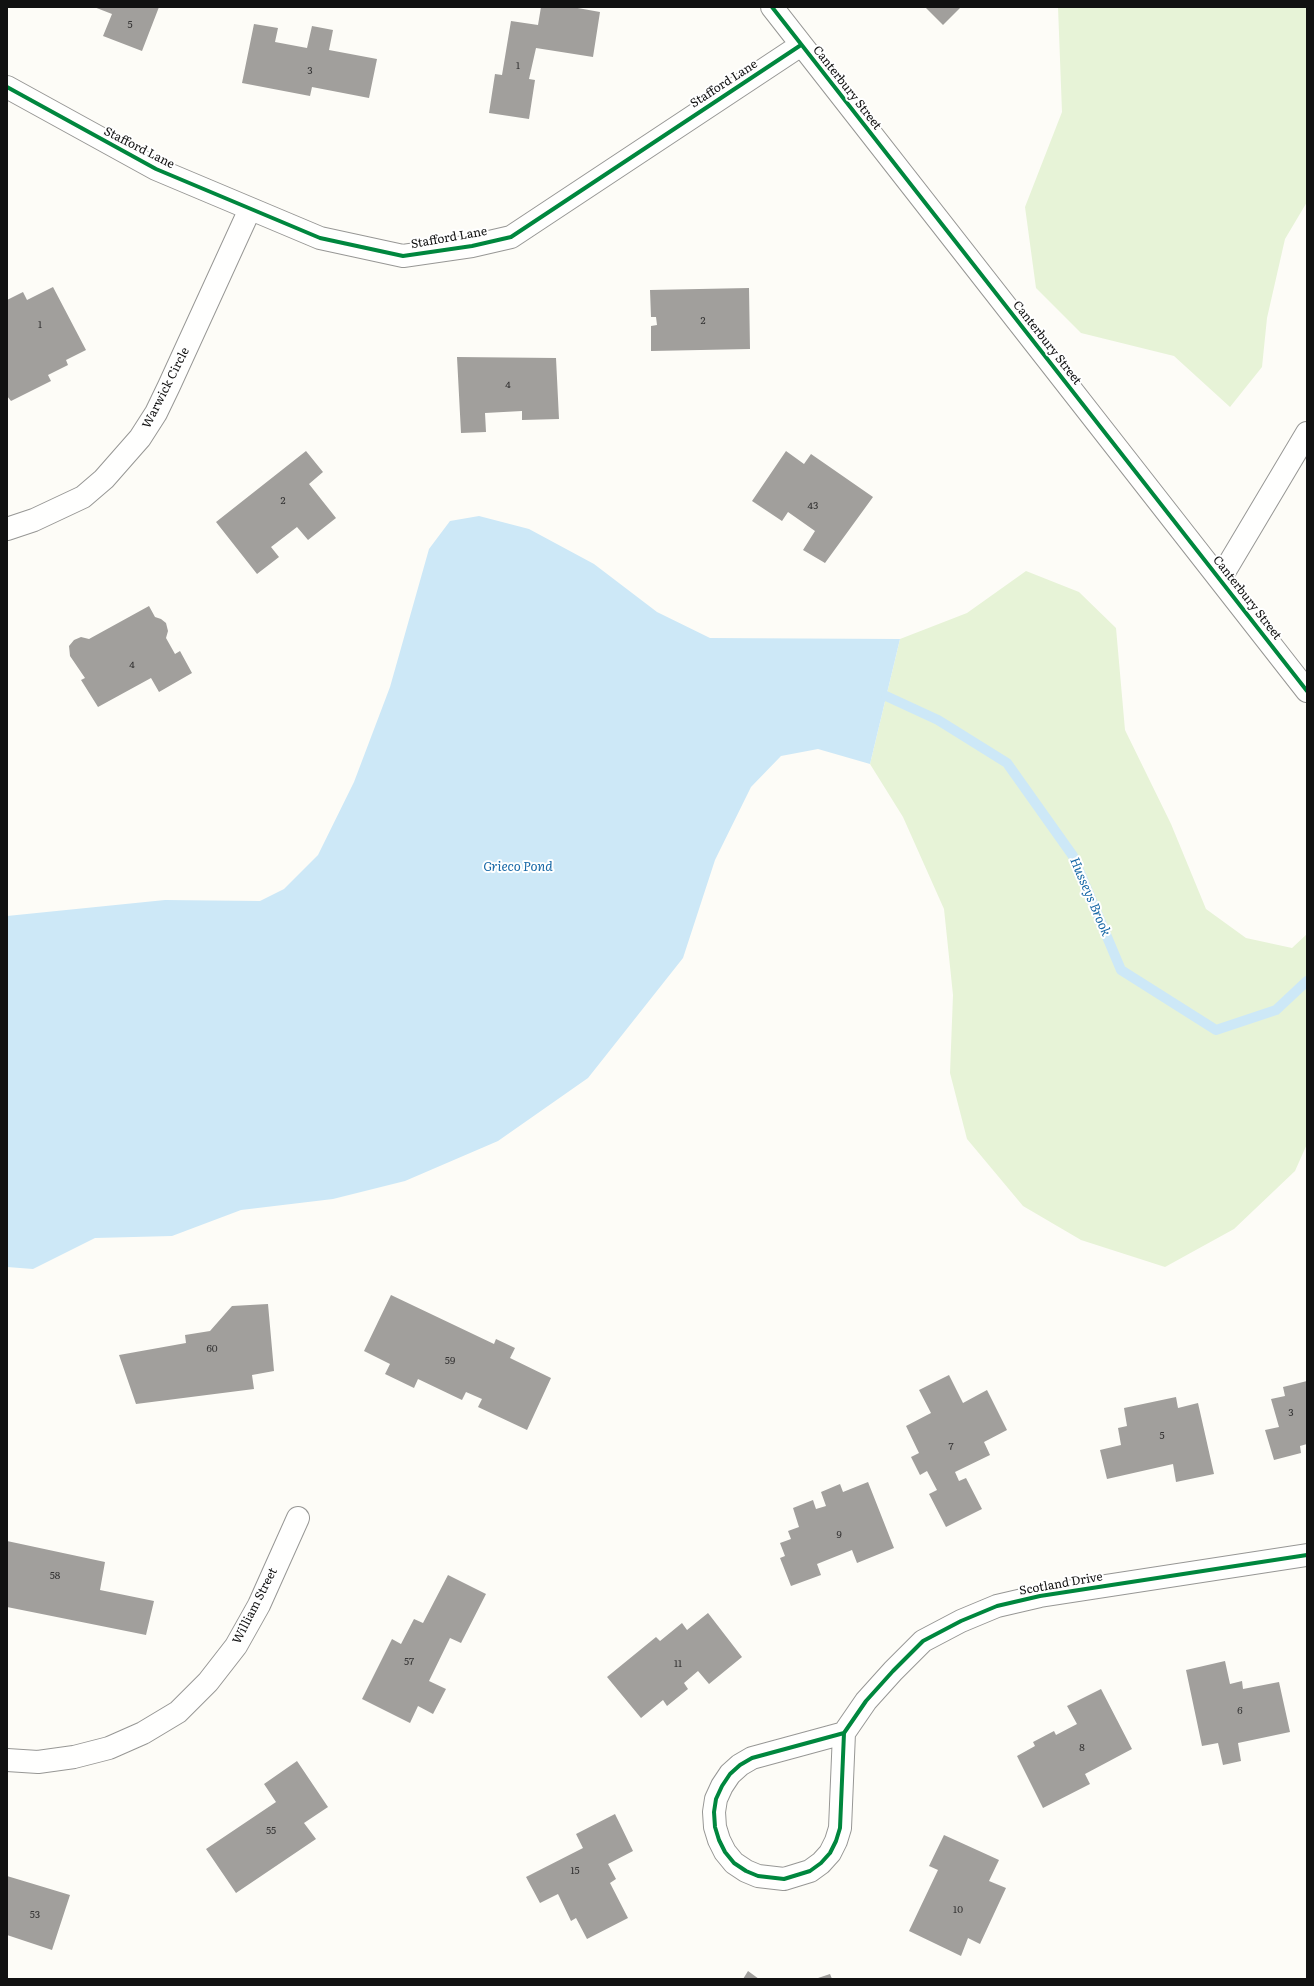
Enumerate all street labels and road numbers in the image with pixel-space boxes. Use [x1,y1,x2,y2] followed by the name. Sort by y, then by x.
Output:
[810,43,884,133] street label: Canterbury Street
[688,57,760,111] street label: Stafford Lane
[101,124,177,172] street label: Stafford Lane
[410,224,488,252] street label: Stafford Lane
[1010,298,1084,388] street label: Canterbury Street
[139,345,193,431] street label: Warwick Circle
[1210,553,1284,643] street label: Canterbury Street
[230,1565,280,1647] street label: William Street
[1018,1570,1104,1598] street label: Scotland Drive

